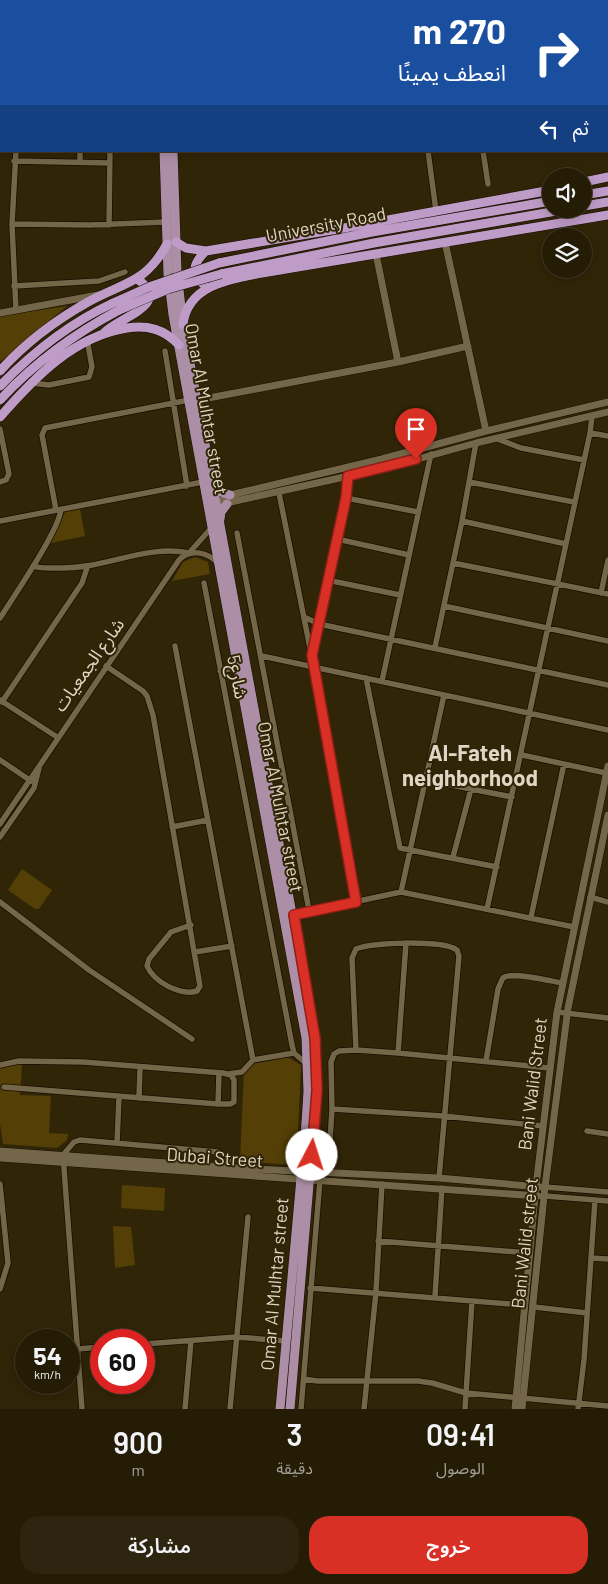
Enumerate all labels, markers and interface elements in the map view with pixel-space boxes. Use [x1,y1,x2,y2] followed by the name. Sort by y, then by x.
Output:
[413,9,506,51] text: 270 m
[524,20,589,85] icon: right
[398,59,506,85] text: انعطف يمينًا
[535,115,563,143] icon: left
[573,116,589,139] text: ثم
[542,168,592,278] map controls
[542,168,592,218] button: sound
[264,202,388,246] street label: University Road
[542,228,592,278] button: layers
[181,321,233,496] street label: Omar Al Mulhtar street
[395,408,437,459] pin
[402,415,430,443] icon: arrive
[48,614,132,718] street label: شارع الجمعيات
[219,653,253,701] street label: شارع5
[254,719,308,894] street label: Omar Al Mulhtar street
[402,739,538,790] district label: Al-Fateh neighborhood
[513,1016,551,1152] street label: Bani Walid Street
[285,1128,337,1180] position arrow
[166,1143,264,1171] street label: Dubai Street
[506,1176,542,1310] street label: Bani Walid street
[255,1196,293,1371] street label: Omar Al Mulhtar street
[90,1329,155,1394] speed limit sign: 60
[33,1340,62,1370] text: 54
[34,1367,61,1381] text: km/h
[287,1416,303,1452] text: 3
[426,1416,495,1452] text: 09:41
[113,1424,163,1460] text: 900
[276,1458,313,1477] text: دقيقة
[436,1458,485,1477] text: الوصول
[132,1460,145,1479] text: m
[20,1516,299,1574] button: مشاركة
[309,1516,588,1574] button: خروج

